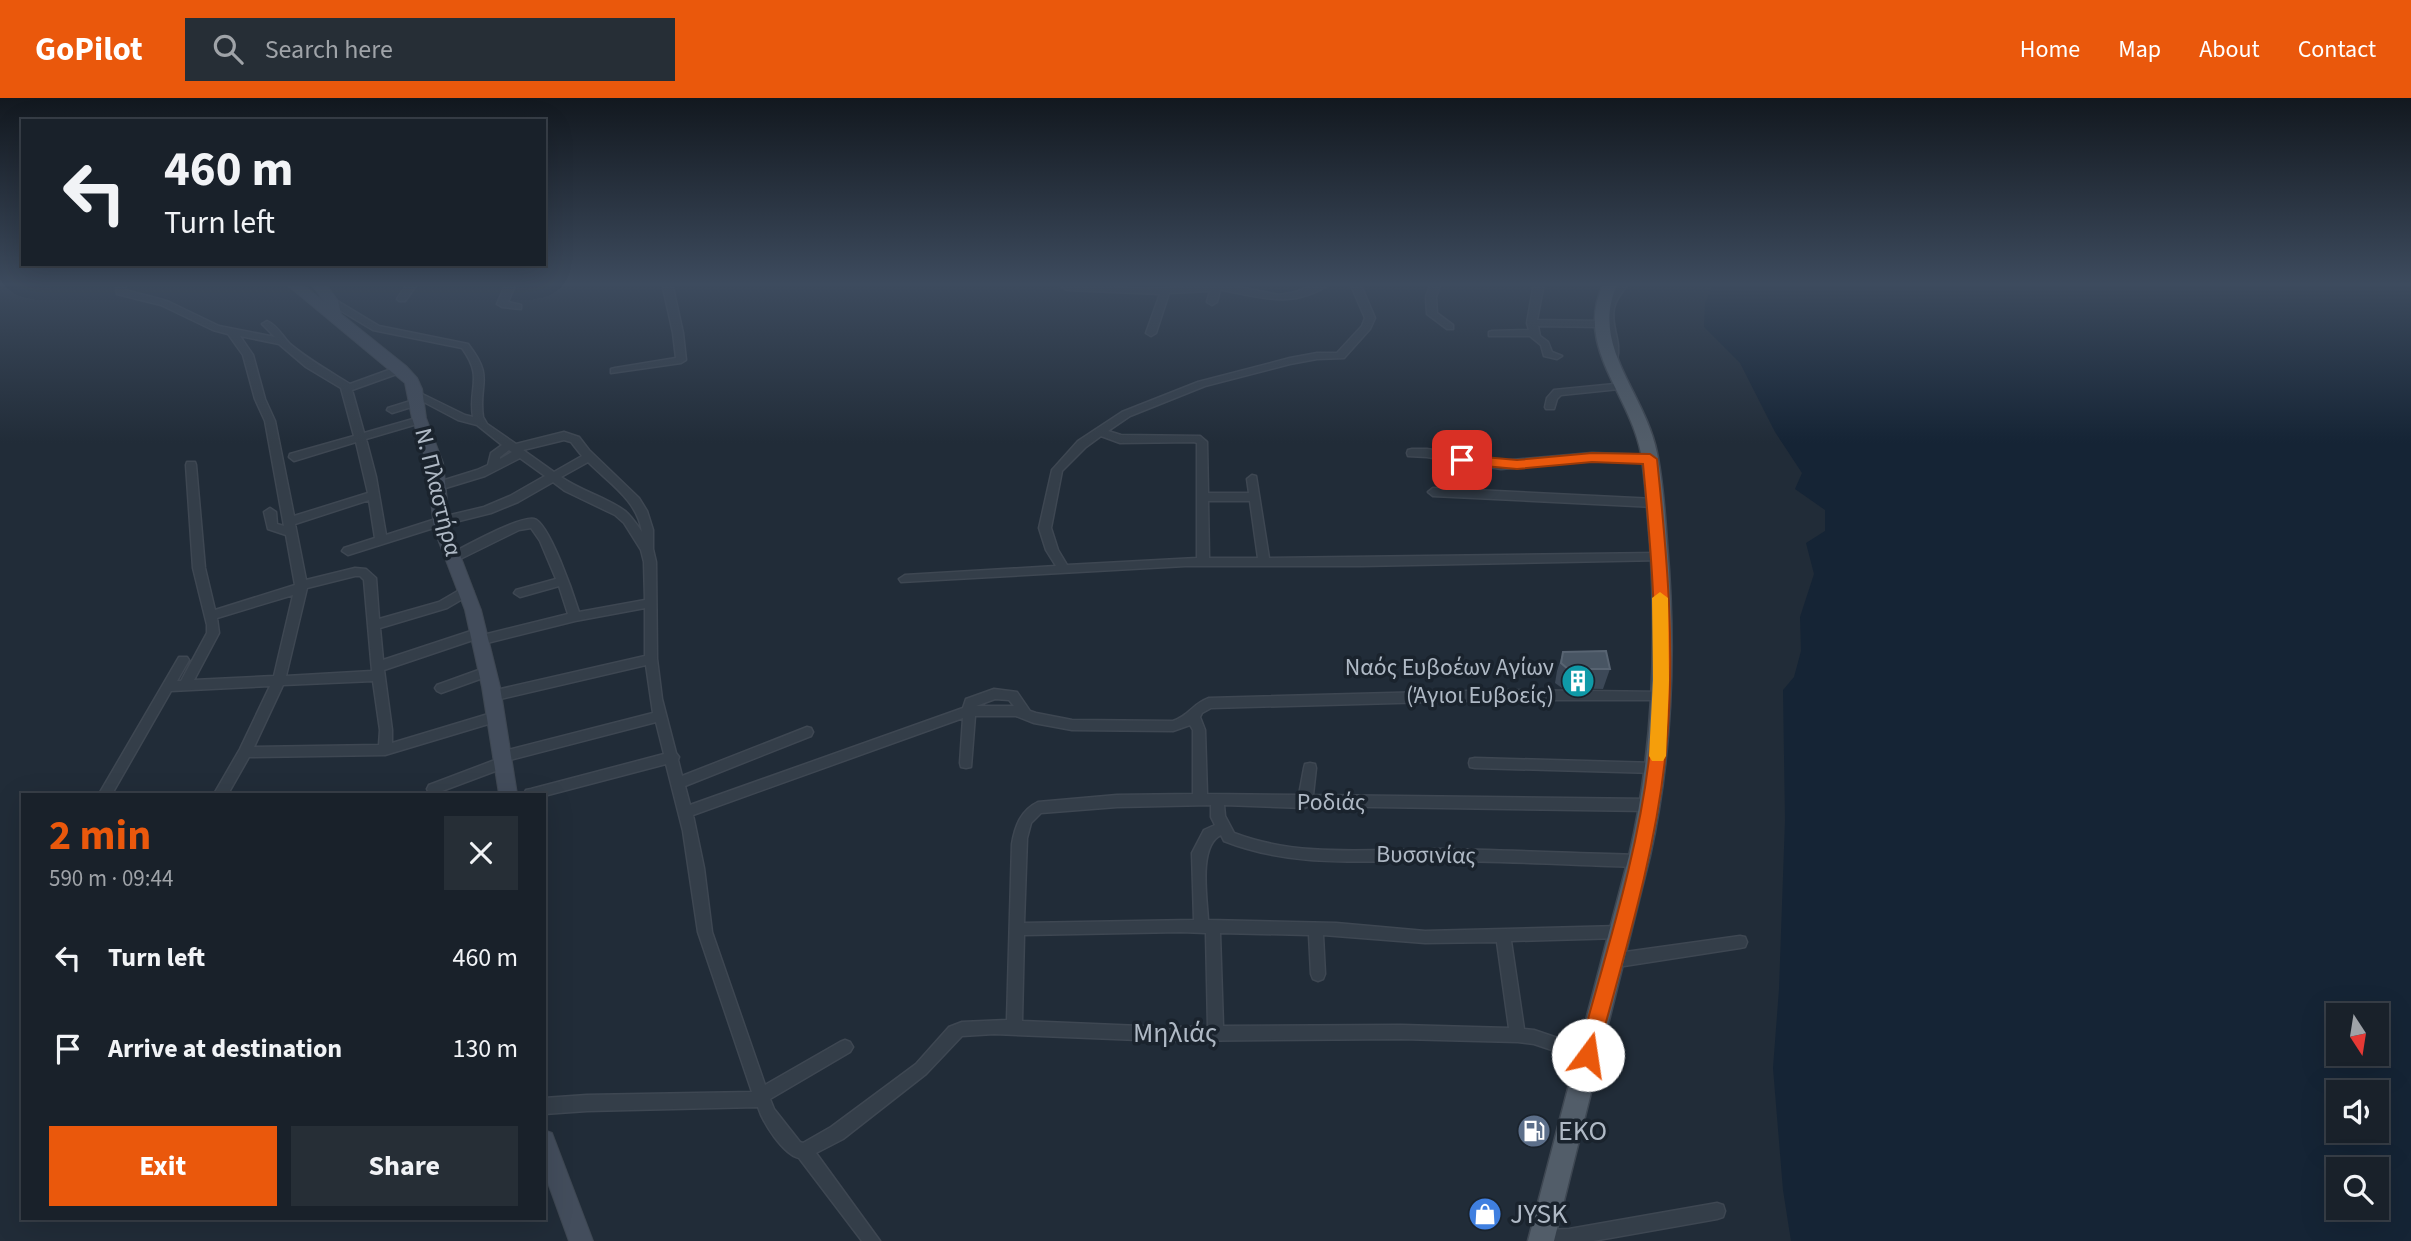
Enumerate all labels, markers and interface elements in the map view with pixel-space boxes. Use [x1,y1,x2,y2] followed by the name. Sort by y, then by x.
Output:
[185,18,675,81] search box
[35,26,143,73] text: GoPilot
[209,30,247,68] icon: search
[265,31,393,68] text: Search here
[2020,32,2080,67] text: Home
[2118,32,2161,67] text: Map
[2199,32,2260,67] text: About
[2298,32,2376,67] text: Contact
[164,135,293,205] text: 460 m
[49,147,140,238] icon: left
[164,200,275,246] text: Turn left
[405,424,471,560] street label: Ν. Πλαστήρα
[1432,430,1492,490] pin
[1443,441,1481,479] icon: arrive
[1345,650,1554,713] place label: Ναός Ευβοέων Αγίων (Άγιοι Ευβοείς)
[1559,662,1597,700] building icon: Ναός Ευβοέων Αγίων (Άγιοι Ευβοείς)
[1297,785,1365,820] street label: Ροδιάς
[49,806,151,866] text: 2 min
[444,816,518,890] button: close
[1376,837,1476,873] street label: Βυσσινίας
[49,862,173,895] text: 590 m · 09:44
[49,939,87,977] icon: left
[108,939,205,976] text: Turn left
[452,939,518,976] text: 460 m
[2326,1003,2389,1066] north arrow
[2326,1003,2389,1220] map controls
[1133,1013,1217,1053] street label: Μηλιάς
[1551,1018,1625,1092] position arrow
[49,1030,87,1068] icon: arrive
[108,1030,342,1067] text: Arrive at destination
[452,1030,518,1067] text: 130 m
[2326,1080,2389,1143] button: sound
[1558,1111,1607,1151] place label: ΕΚΟ
[1515,1112,1553,1150] fuel station icon: ΕΚΟ
[49,1126,277,1206] button: Exit
[291,1126,518,1206] button: Share
[2326,1157,2389,1220] button: search
[1510,1194,1568,1234] place label: JYSK
[1466,1195,1504,1233] shop icon: JYSK

